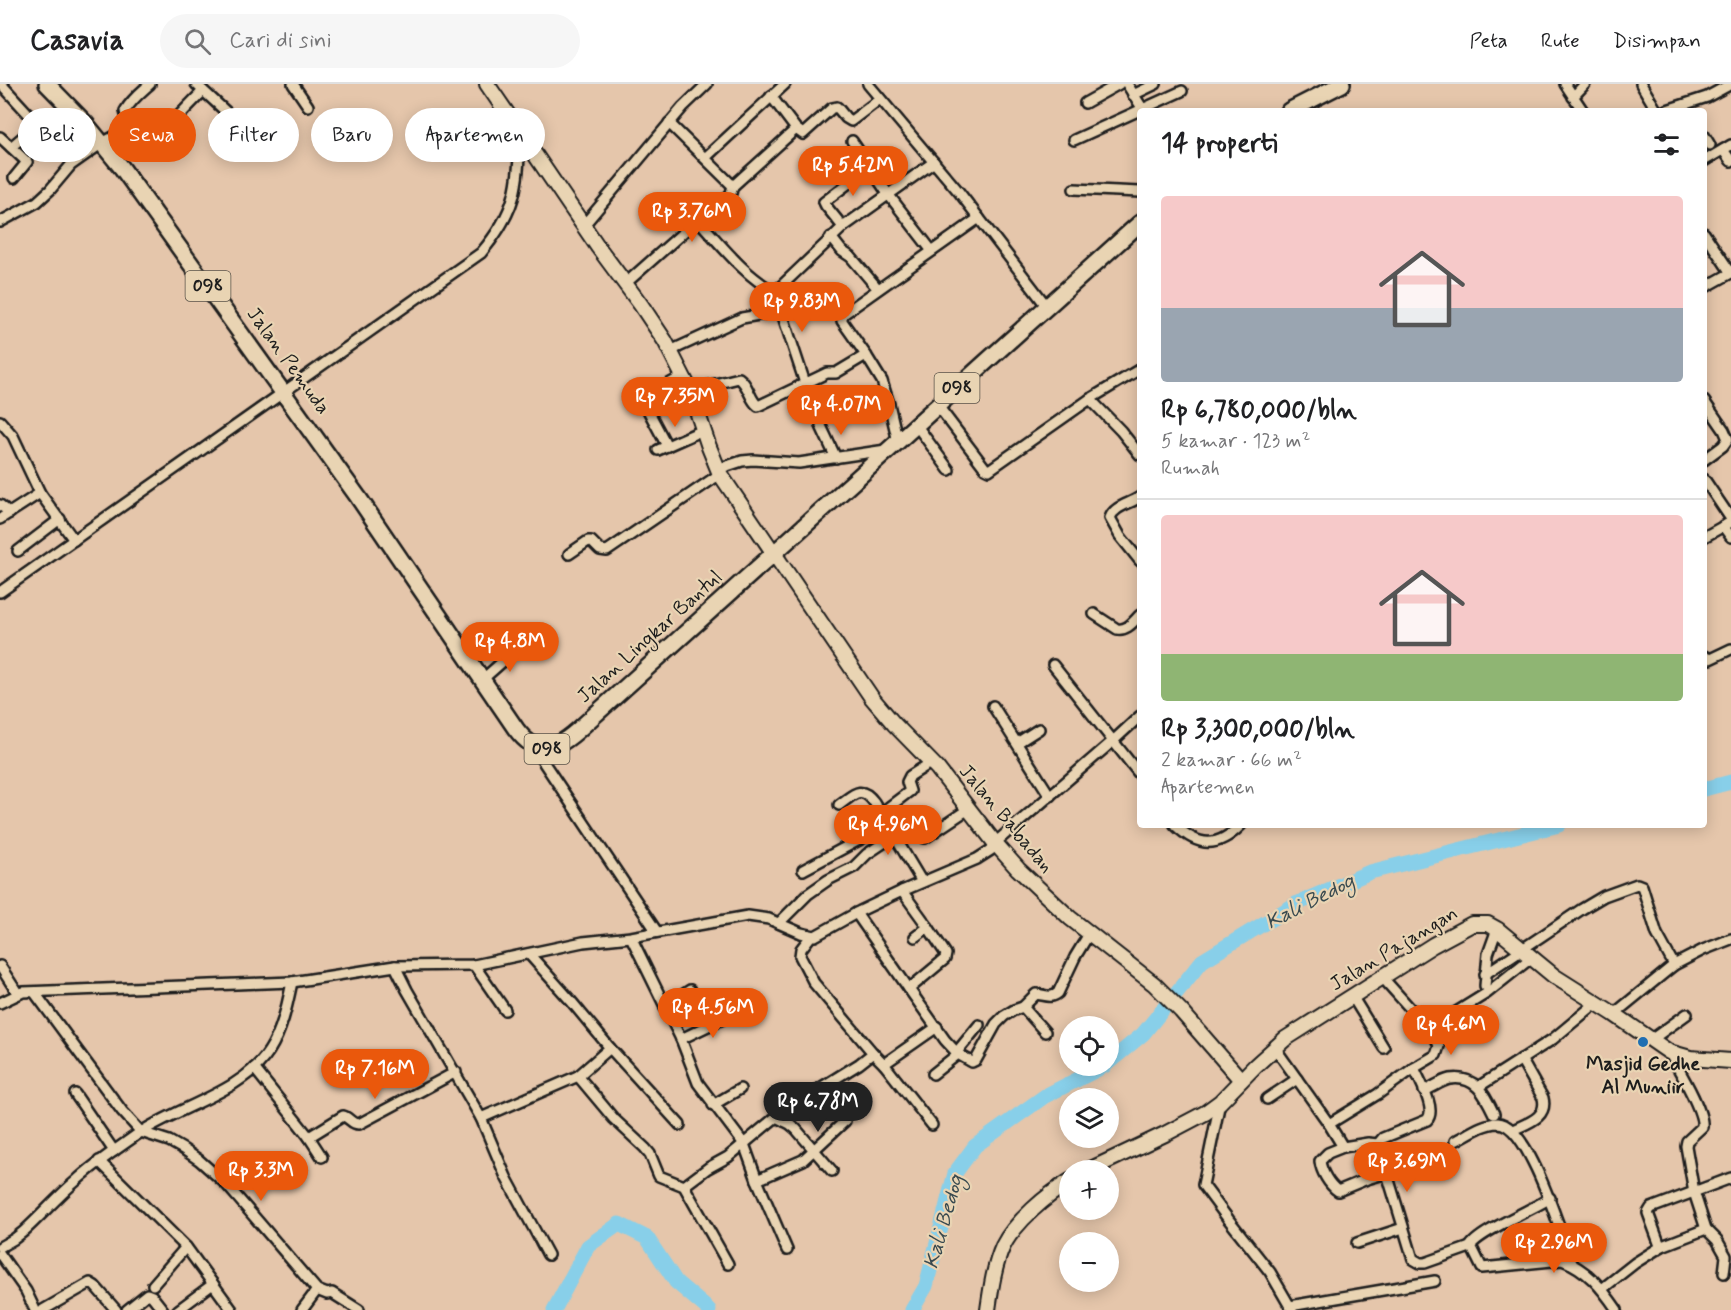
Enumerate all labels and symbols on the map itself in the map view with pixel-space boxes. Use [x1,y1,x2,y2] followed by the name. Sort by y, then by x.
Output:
[791,146,915,197] pin: Rp 5.42M
[630,192,754,243] pin: Rp 3.76M
[186,271,230,301] road number: 098
[740,282,864,333] pin: Rp 9.83M
[240,302,336,420] street label: Jalan Pemuda
[934,373,980,403] road number: 098
[613,377,737,428] pin: Rp 7.35M
[779,385,903,436] pin: Rp 4.07M
[572,564,729,710] street label: Jalan Lingkar Bantul
[455,622,565,673] pin: Rp 4.8M
[524,734,570,764] road number: 098
[952,759,1060,879] street label: Jalan Babadan
[826,805,950,856] pin: Rp 4.96M
[1261,867,1361,938] water label: Kali Bedog
[1325,900,1463,998] street label: Jalan Pajangan
[651,988,775,1039] pin: Rp 4.56M
[1396,1005,1506,1056] pin: Rp 4.6M
[1636,1035,1650,1049] marker: Masjid Gedhe Al Muniir
[313,1049,437,1100] pin: Rp 7.16M
[1586,1051,1700,1101] place label: Masjid Gedhe Al Muniir
[756,1082,880,1133] pin: Rp 6.78M
[1345,1142,1469,1193] pin: Rp 3.69M
[206,1151,316,1202] pin: Rp 3.3M
[917,1171,973,1273] water label: Kali Bedog
[1492,1223,1616,1274] pin: Rp 2.96M

